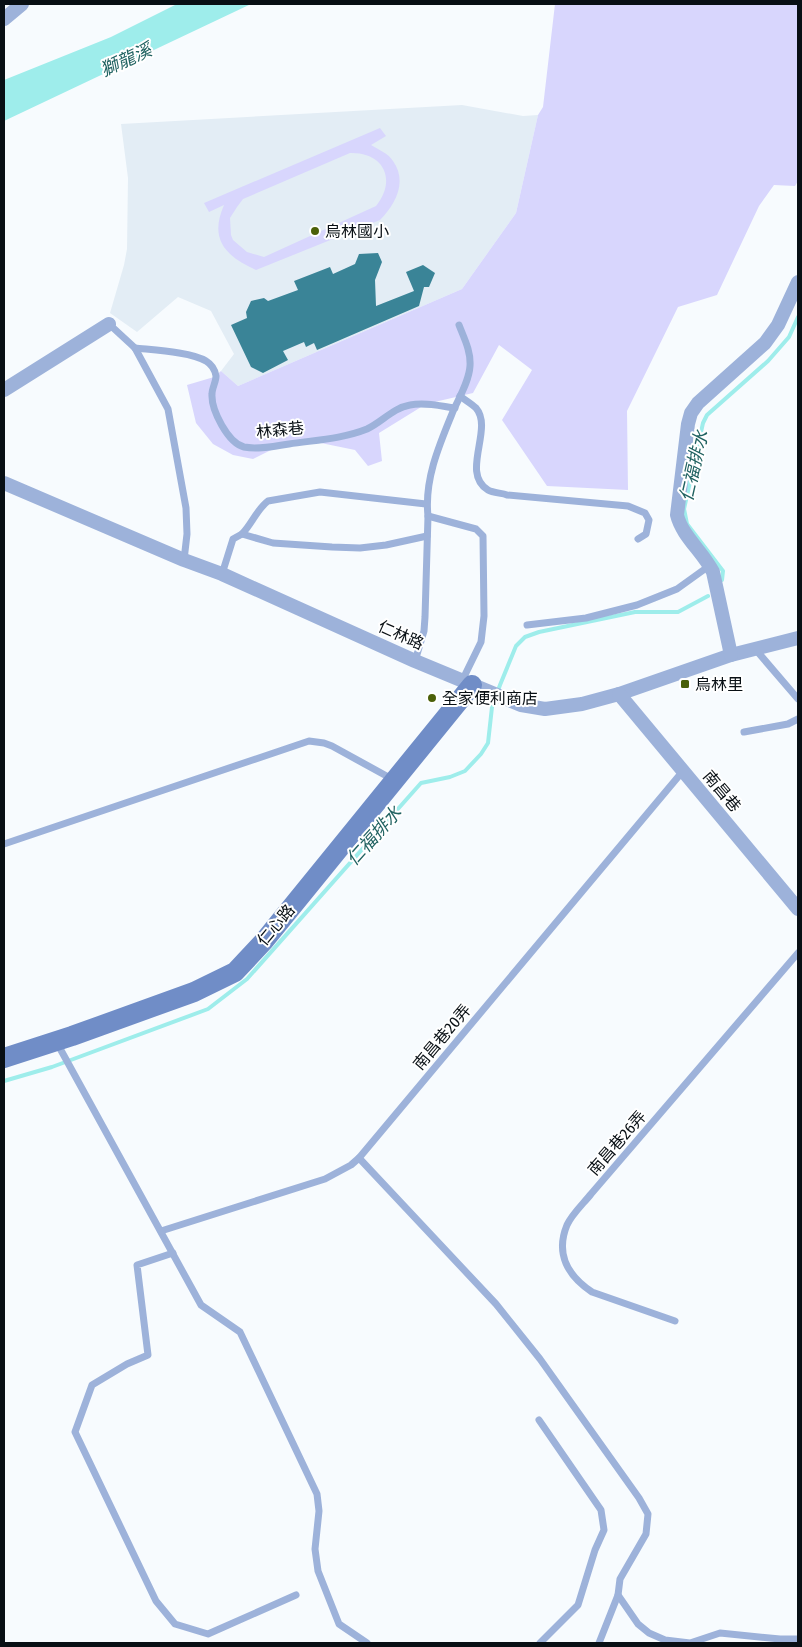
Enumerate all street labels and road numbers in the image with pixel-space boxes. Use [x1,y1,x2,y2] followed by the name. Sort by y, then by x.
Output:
[255,418,305,442] street label: 林森巷
[375,617,427,653] street label: 仁林路
[699,767,745,815] street label: 南昌巷
[253,901,299,949] street label: 仁心路
[409,1000,475,1074] street label: 南昌巷20弄
[584,1107,650,1179] street label: 南昌巷26弄

